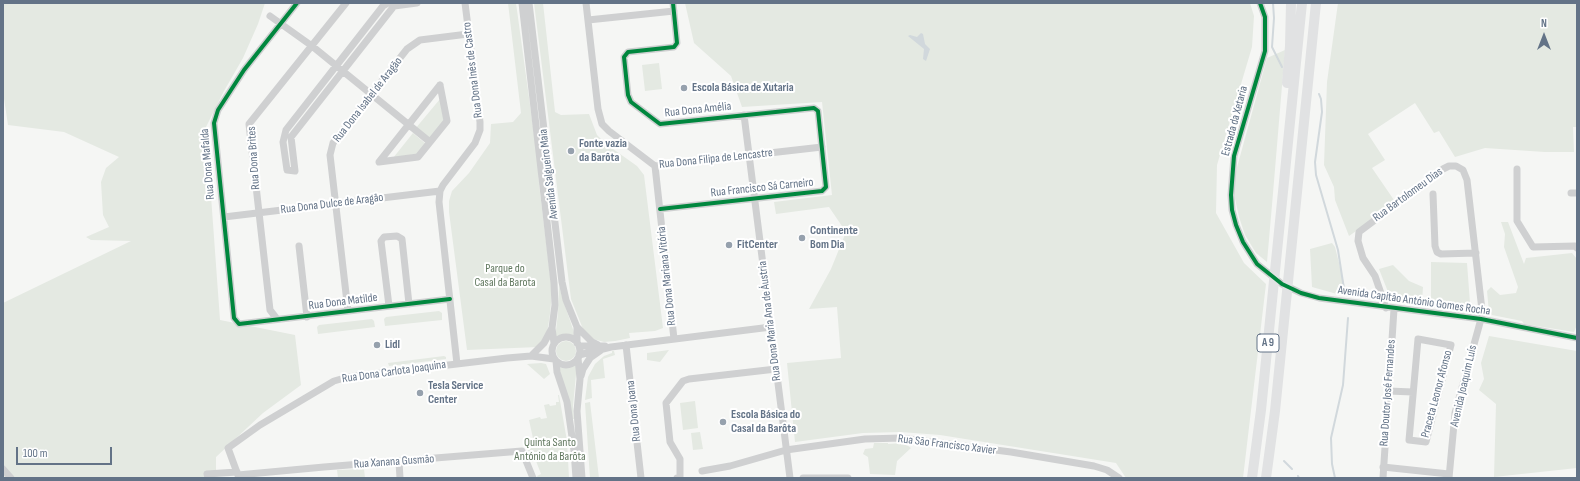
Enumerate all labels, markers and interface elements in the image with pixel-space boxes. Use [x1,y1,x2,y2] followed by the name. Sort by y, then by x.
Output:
[1524,16,1564,56] north arrow
[1541,17,1547,30] text: N
[460,21,486,119] street label: Rua Dona Inês de Castro
[330,55,406,145] street label: Rua Dona Isabel de Aragão
[692,81,794,95] place label: Escola Básica de Xutaria
[679,83,689,93] marker: Escola Básica de Xutaria
[1219,84,1251,158] street label: Estrada da Xetaria
[664,99,732,121] street label: Rua Dona Amélia
[245,126,263,190] street label: Rua Dona Brites
[198,128,218,200] street label: Rua Dona Mafalda
[536,128,562,220] street label: Avenida Salgueiro Maia
[579,137,627,165] place label: Fonte vazia da Barôta
[566,146,576,156] marker: Fonte vazia da Barôta
[659,146,773,172] street label: Rua Dona Filipa de Lencastre
[1370,165,1446,225] street label: Rua Bartolomeu Dias
[710,175,814,201] street label: Rua Francisco Sá Carneiro
[280,191,384,217] street label: Rua Dona Dulce de Aragão
[810,224,858,252] place label: Continente Bom Dia
[655,226,679,326] street label: Rua Dona Mariana Vitória
[797,233,807,243] marker: Continente Bom Dia
[737,238,778,252] place label: FitCenter
[724,240,734,250] marker: FitCenter
[755,260,785,382] street label: Rua Dona Maria Ana de Áustria
[474,262,536,290] park label: Parque do Casal da Barota
[1337,283,1491,319] street label: Avenida Capitão António Gomes Rocha
[308,291,378,313] street label: Rua Dona Matilde
[1257,334,1279,352] road number: A 9
[385,338,400,352] place label: Lidl
[1377,339,1399,447] street label: Rua Doutor José Fernandes
[372,340,382,350] marker: Lidl
[1448,344,1480,428] street label: Avenida Joaquim Luís
[1418,349,1456,439] street label: Praceta Leonor Afonso
[341,358,447,386] street label: Rua Dona Carlota Joaquina
[428,379,483,407] place label: Tesla Service Center
[624,380,644,442] street label: Rua Dona Joana
[415,388,425,398] marker: Tesla Service Center
[731,408,800,436] place label: Escola Básica do Casal da Barôta
[718,417,728,427] marker: Escola Básica do Casal da Barôta
[897,432,997,458] street label: Rua São Francisco Xavier
[514,436,586,464] park label: Quinta Santo António da Barôta
[18,439,114,465] scale bar
[23,446,48,461] text: 100 m
[353,452,435,472] street label: Rua Xanana Gusmão

